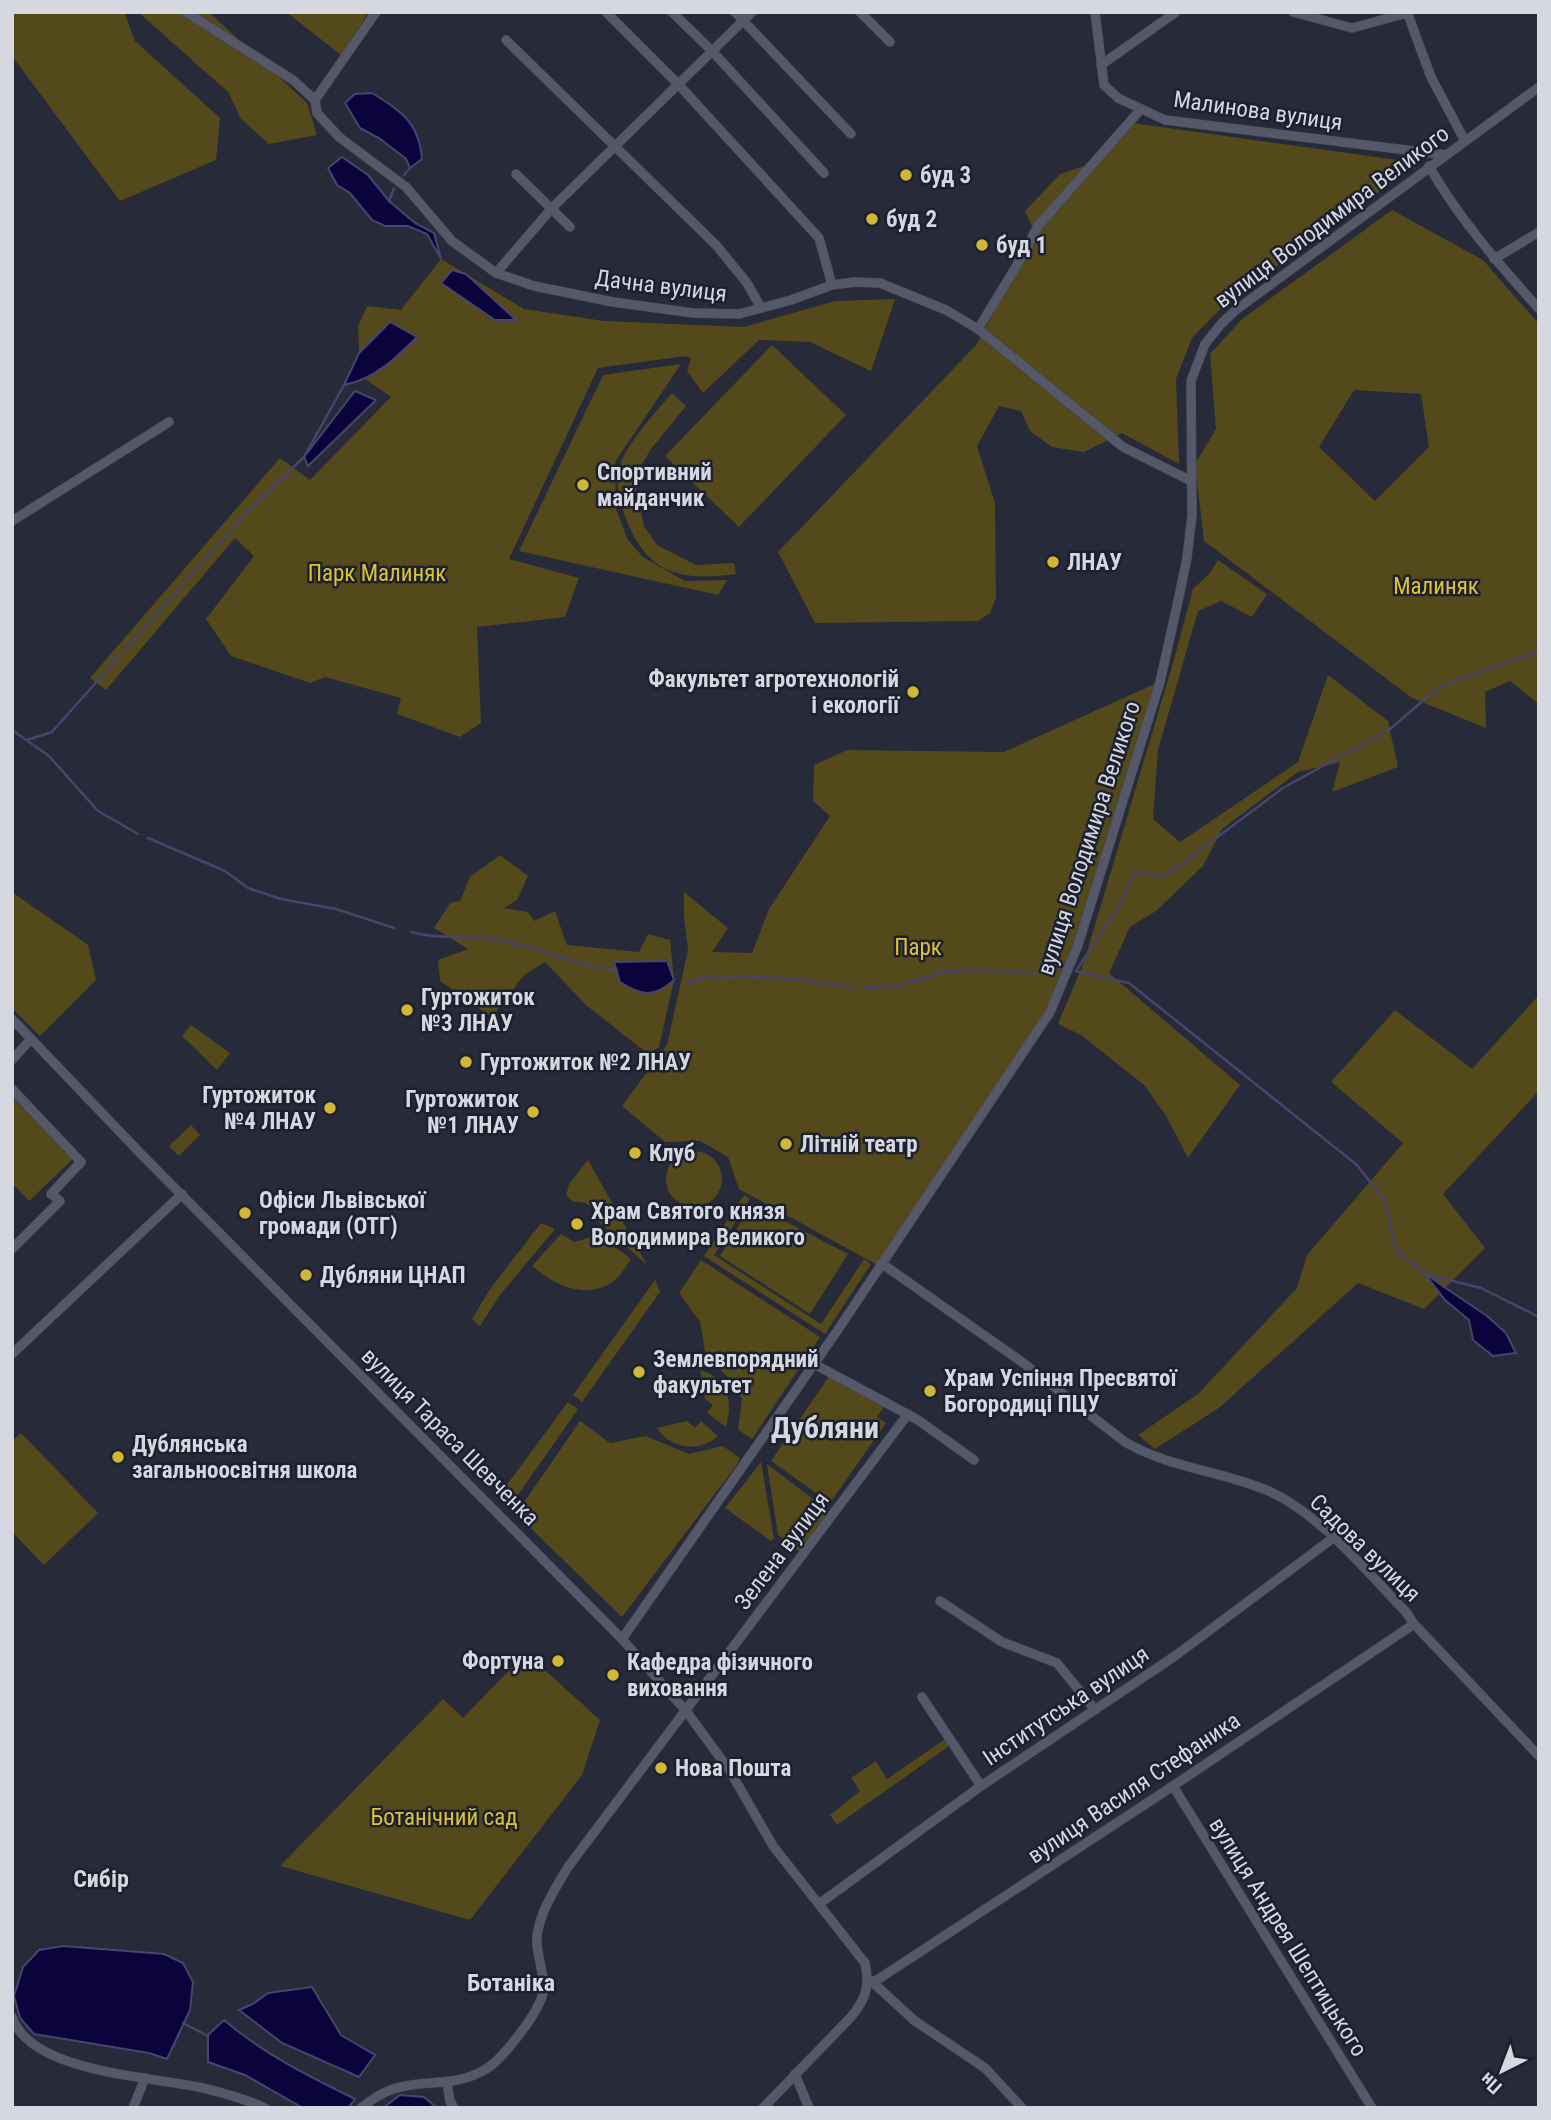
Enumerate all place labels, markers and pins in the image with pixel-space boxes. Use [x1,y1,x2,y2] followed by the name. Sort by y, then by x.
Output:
[920,162,971,189] place label: буд 3
[898,167,914,183] marker: буд 3
[886,206,937,233] place label: буд 2
[864,211,880,227] marker: буд 2
[996,232,1047,259] place label: буд 1
[974,237,990,253] marker: буд 1
[597,459,712,512] place label: Спортивний майданчик
[575,477,591,493] marker: Спортивний майданчик
[1067,549,1122,576] place label: ЛНАУ
[1045,554,1061,570] marker: ЛНАУ
[648,666,901,719] place label: Факультет агротехнологій і екології
[905,684,921,700] marker: Факультет агротехнологій і екології
[421,984,535,1037] place label: Гуртожиток №3 ЛНАУ
[399,1002,415,1018] marker: Гуртожиток №3 ЛНАУ
[480,1049,691,1076] place label: Гуртожиток №2 ЛНАУ
[458,1054,474,1070] marker: Гуртожиток №2 ЛНАУ
[202,1082,316,1135] place label: Гуртожиток №4 ЛНАУ
[405,1086,519,1139] place label: Гуртожиток №1 ЛНАУ
[322,1100,338,1116] marker: Гуртожиток №4 ЛНАУ
[525,1104,541,1120] marker: Гуртожиток №1 ЛНАУ
[800,1131,918,1158] place label: Літній театр
[778,1136,794,1152] marker: Літній театр
[649,1140,695,1167] place label: Клуб
[627,1145,643,1161] marker: Клуб
[259,1187,427,1240] place label: Офіси Львівської громади (ОТГ)
[591,1198,805,1251] place label: Храм Святого князя Володимира Великого
[237,1205,253,1221] marker: Офіси Львівської громади (ОТГ)
[569,1216,585,1232] marker: Храм Святого князя Володимира Великого
[320,1262,466,1289] place label: Дубляни ЦНАП
[298,1267,314,1283] marker: Дубляни ЦНАП
[653,1346,819,1399] place label: Землевпорядний факультет
[631,1364,647,1380] marker: Землевпорядний факультет
[944,1365,1178,1418] place label: Храм Успіння Пресвятої Богородиці ПЦУ
[922,1383,938,1399] marker: Храм Успіння Пресвятої Богородиці ПЦУ
[132,1431,358,1484] place label: Дублянська загальноосвітня школа
[110,1449,126,1465] marker: Дублянська загальноосвітня школа
[462,1648,544,1675] place label: Фортуна
[627,1649,813,1702] place label: Кафедра фізичного виховання
[550,1653,566,1669] marker: Фортуна
[605,1667,621,1683] marker: Кафедра фізичного виховання
[675,1755,792,1782] place label: Нова Пошта
[653,1760,669,1776] marker: Нова Пошта

